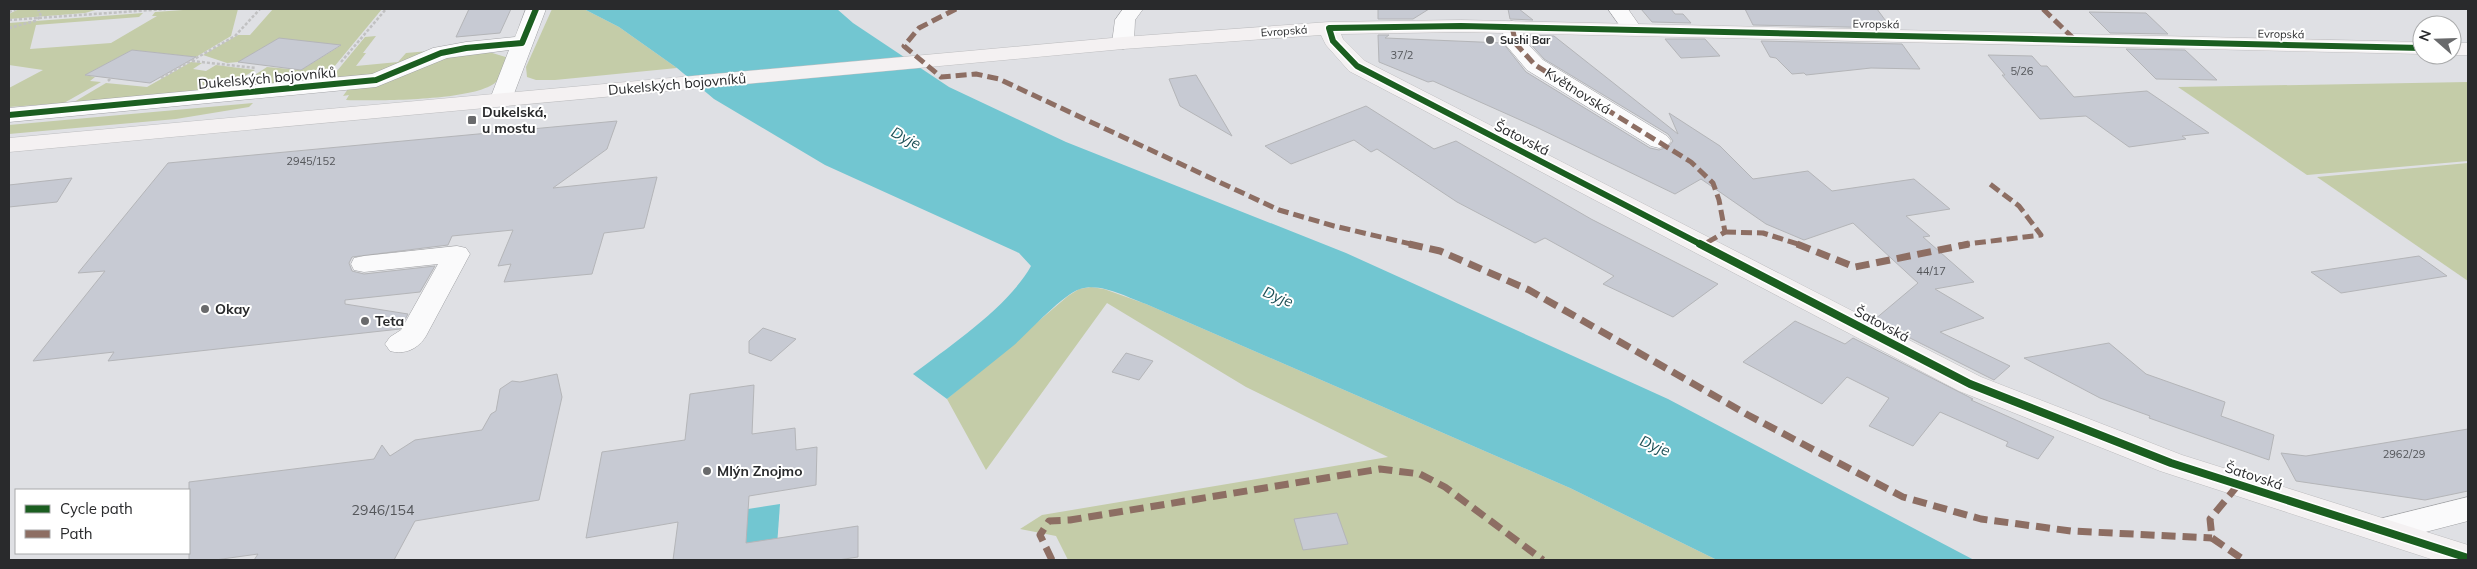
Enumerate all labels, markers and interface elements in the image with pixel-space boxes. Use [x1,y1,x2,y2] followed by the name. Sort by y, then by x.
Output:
[2412,15,2462,65] north arrow
[1853,17,1899,31] street label: Evropská
[1260,22,1308,40] street label: Evropská
[2258,27,2304,41] street label: Evropská
[2415,28,2435,44] text: N
[1500,33,1551,47] place label: Sushi Bar
[1484,34,1496,46] marker: Sushi Bar
[1391,48,1414,62] house number: 37/2
[197,63,337,93] street label: Dukelských bojovníků
[1542,64,1614,118] street label: Květnovská
[2011,64,2034,78] house number: 5/26
[607,69,747,99] street label: Dukelských bojovníků
[482,103,547,137] place label: Dukelská, u mostu
[466,114,478,126] marker: Dukelská, u mostu
[1491,116,1553,160] street label: Šatovská
[888,122,924,153] water label: Dyje
[286,154,336,168] house number: 2945/152
[1916,264,1946,278] house number: 44/17
[1260,282,1296,311] water label: Dyje
[215,300,250,318] place label: Okay
[1851,302,1913,346] street label: Šatovská
[199,303,211,315] marker: Okay
[375,312,404,330] place label: Teta
[359,315,371,327] marker: Teta
[1637,431,1673,460] water label: Dyje
[2383,447,2425,461] house number: 2962/29
[2223,458,2285,494] street label: Šatovská
[717,462,802,480] place label: Mlýn Znojmo
[701,465,713,477] marker: Mlýn Znojmo
[15,489,190,554] legend
[60,499,133,518] text: Cycle path
[352,501,415,519] house number: 2946/154
[60,524,92,543] text: Path

